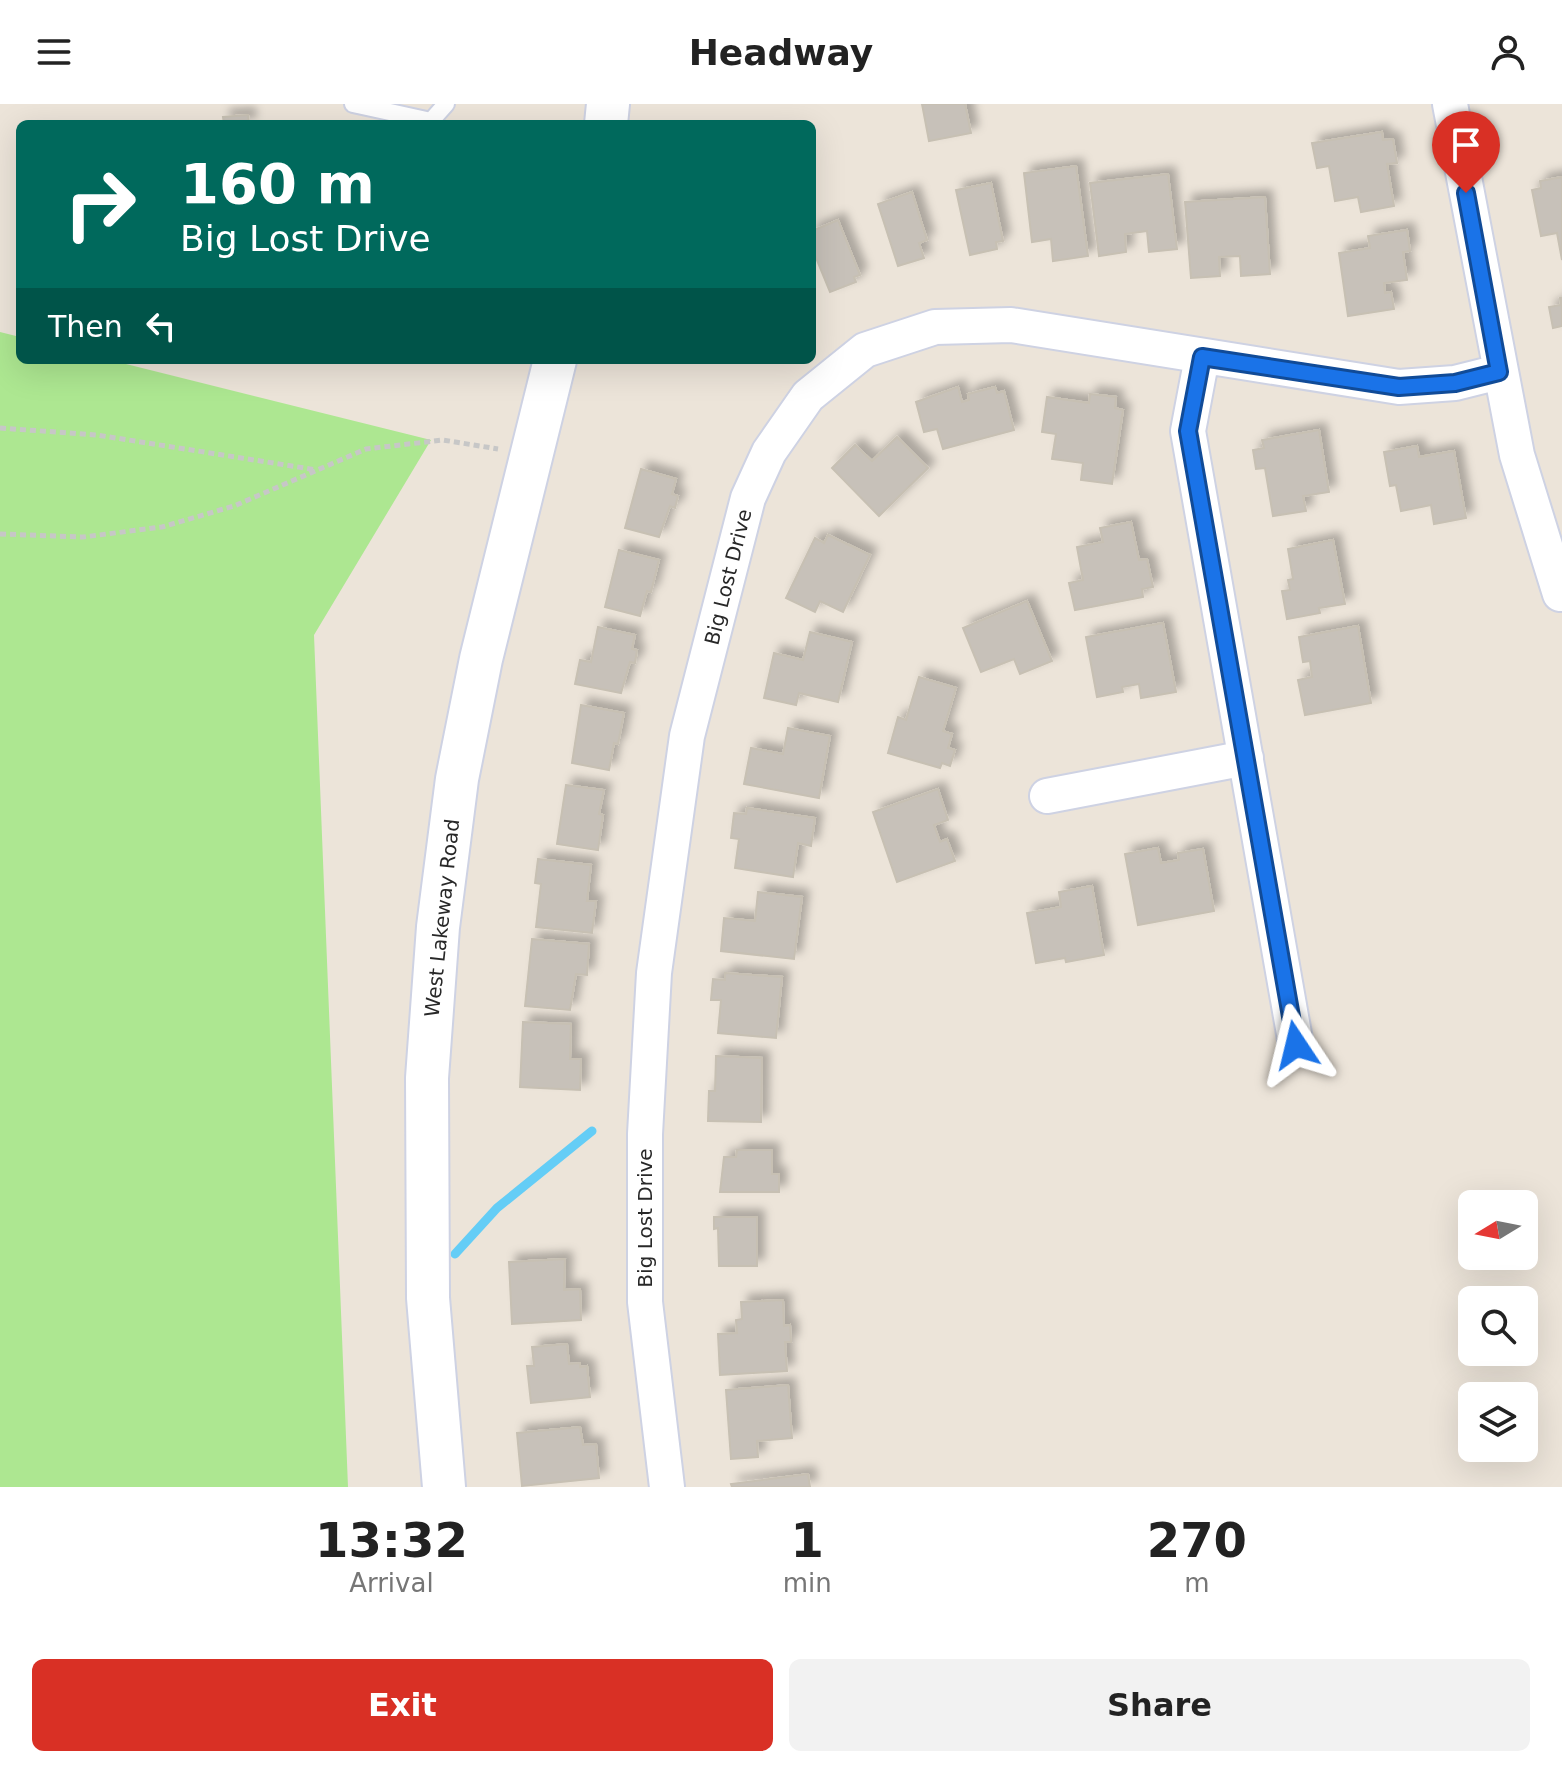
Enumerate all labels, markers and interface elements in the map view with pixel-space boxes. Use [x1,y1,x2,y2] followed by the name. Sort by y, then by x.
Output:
[32,30,76,74] icon: menu
[1486,30,1530,74] icon: person
[689,32,873,73] text: Headway
[1432,111,1500,193] pin
[1444,123,1488,167] icon: arrive
[180,151,375,216] text: 160 m
[48,152,152,256] icon: right
[180,218,431,259] text: Big Lost Drive
[139,304,183,348] icon: left
[48,309,123,344] text: Then
[700,507,756,647] street label: Big Lost Drive
[420,818,464,1018] street label: West Lakeway Road
[1254,1003,1338,1087] position arrow
[633,1148,657,1288] street label: Big Lost Drive
[1458,1190,1538,1270] north arrow
[1458,1190,1538,1462] map controls
[1458,1286,1538,1366] button: search
[1458,1382,1538,1462] button: layers
[315,1512,468,1568] text: 13:32
[791,1512,824,1568] text: 1
[1147,1512,1247,1568] text: 270
[349,1568,434,1598] text: Arrival
[783,1568,832,1598] text: min
[1184,1568,1210,1598] text: m
[32,1659,773,1751] button: Exit
[789,1659,1530,1751] button: Share

